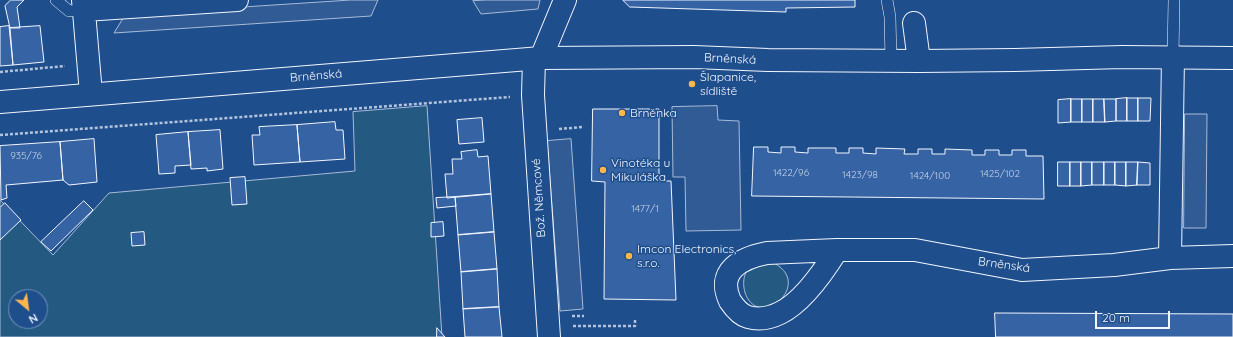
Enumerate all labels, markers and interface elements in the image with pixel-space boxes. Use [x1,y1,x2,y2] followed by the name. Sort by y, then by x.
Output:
[703,50,757,68] street label: Brněnská
[289,67,343,85] street label: Brněnská
[700,70,756,98] place label: Šlapanice, sídliště
[687,79,697,89] marker: Šlapanice, sídliště
[630,106,677,120] place label: Brněnka
[617,108,627,118] marker: Brněnka
[10,150,42,162] house number: 935/76
[611,156,670,184] place label: Vinotéka u Mikuláška
[529,158,549,238] street label: Bož. Němcové
[598,165,608,175] marker: Vinotéka u Mikuláška
[773,167,809,179] house number: 1422/96
[980,168,1020,180] house number: 1425/102
[842,169,878,181] house number: 1423/98
[910,170,950,182] house number: 1424/100
[631,203,659,215] house number: 1477/1
[637,242,736,270] place label: Imcon Electronics, s.r.o.
[624,251,634,261] marker: Imcon Electronics, s.r.o.
[977,254,1031,276] street label: Brněnská
[8,289,48,329] north arrow
[1097,303,1172,329] scale bar
[1102,310,1130,325] text: 20 m
[26,311,40,327] text: N

